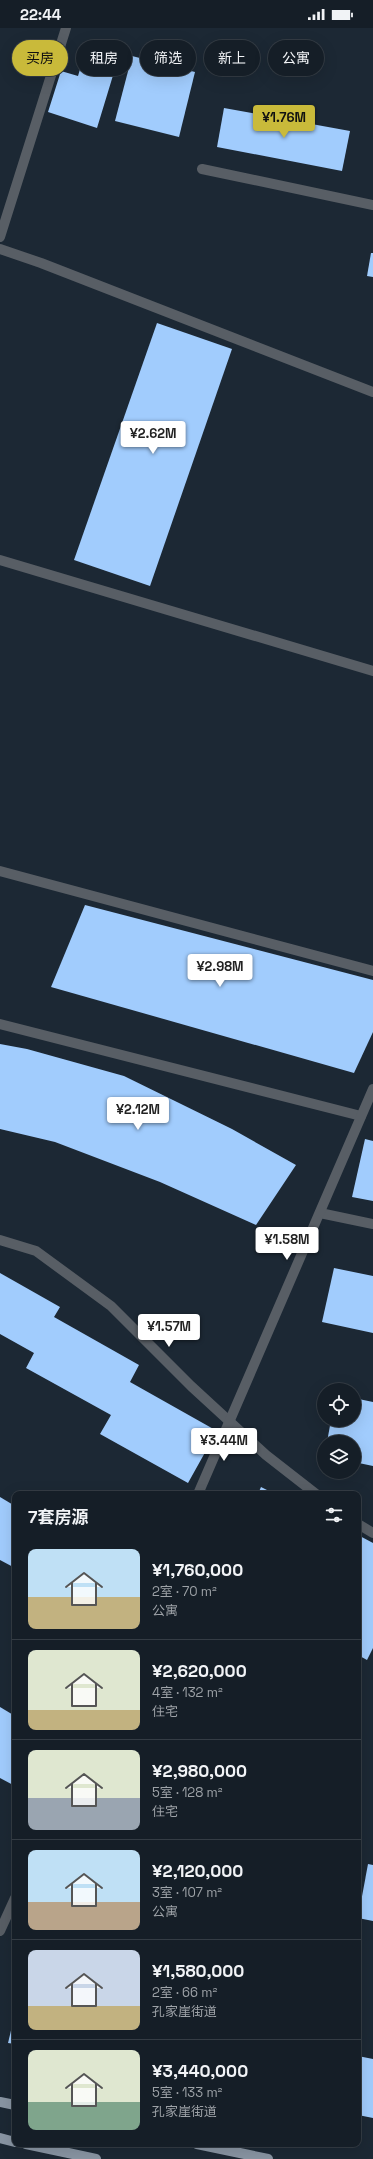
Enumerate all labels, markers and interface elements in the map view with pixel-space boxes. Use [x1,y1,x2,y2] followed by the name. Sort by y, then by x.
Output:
[20,5,61,24] text: 22:44
[12,40,68,76] chip: 买房
[76,40,132,76] chip: 租房
[140,40,196,76] chip: 筛选
[204,40,260,76] chip: 新上
[268,40,324,76] chip: 公寓
[251,105,317,139] pin: ¥1.76M
[262,109,306,126] text: ¥1.76M
[120,421,186,455] pin: ¥2.62M
[130,425,176,442] text: ¥2.62M
[187,954,253,988] pin: ¥2.98M
[197,958,243,975] text: ¥2.98M
[105,1097,171,1131] pin: ¥2.12M
[116,1101,160,1118] text: ¥2.12M
[254,1227,320,1261] pin: ¥1.58M
[265,1231,309,1248] text: ¥1.58M
[136,1314,202,1348] pin: ¥1.57M
[147,1318,191,1335] text: ¥1.57M
[317,1383,361,1479] map controls
[317,1383,361,1427] button: locate
[191,1428,257,1462] pin: ¥3.44M
[200,1432,248,1449] text: ¥3.44M
[317,1435,361,1479] button: layers
[323,1504,345,1526] icon: filters
[28,1506,88,1528] text: 7套房源
[152,1559,243,1581] text: ¥1,760,000
[60,1565,108,1613] icon: home
[152,1583,217,1600] text: 2室 · 70 m²
[152,1602,178,1619] text: 公寓
[152,1660,247,1682] text: ¥2,620,000
[60,1666,108,1714] icon: home
[152,1684,223,1701] text: 4室 · 132 m²
[152,1703,178,1720] text: 住宅
[152,1760,247,1782] text: ¥2,980,000
[60,1766,108,1814] icon: home
[152,1784,223,1801] text: 5室 · 128 m²
[152,1803,178,1820] text: 住宅
[152,1860,243,1882] text: ¥2,120,000
[60,1866,108,1914] icon: home
[152,1884,222,1901] text: 3室 · 107 m²
[152,1903,178,1920] text: 公寓
[152,1960,244,1982] text: ¥1,580,000
[60,1966,108,2014] icon: home
[152,1984,217,2001] text: 2室 · 66 m²
[152,2003,217,2020] text: 孔家崖街道
[152,2060,248,2082] text: ¥3,440,000
[60,2066,108,2114] icon: home
[152,2084,222,2101] text: 5室 · 133 m²
[152,2103,217,2120] text: 孔家崖街道

